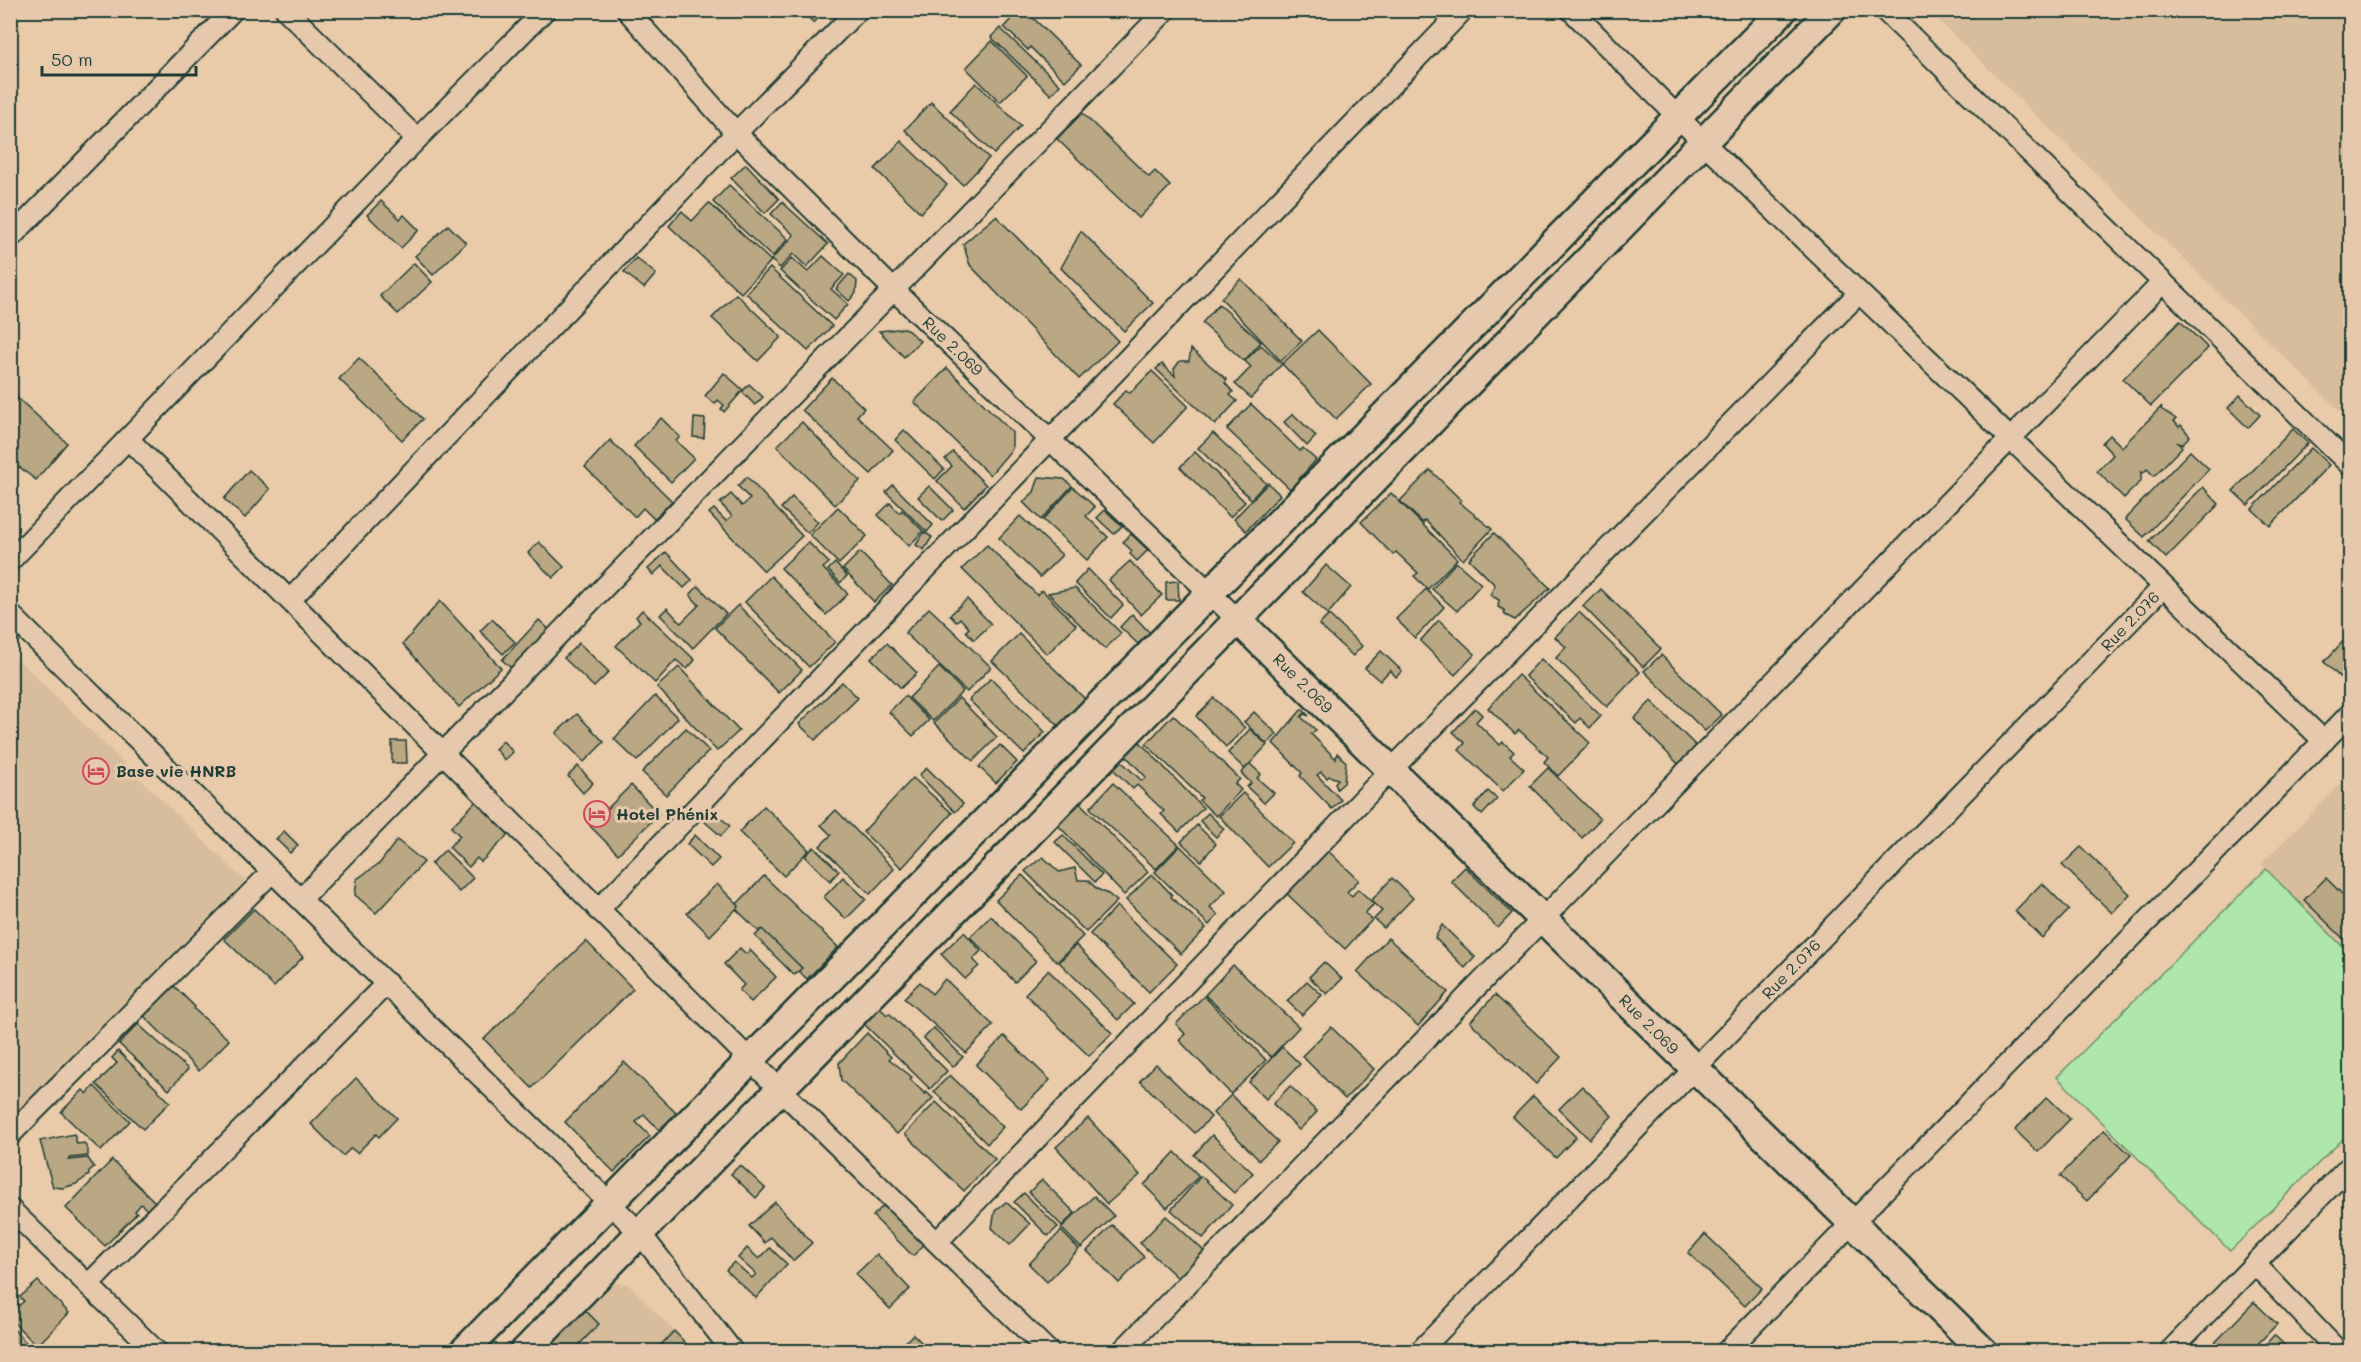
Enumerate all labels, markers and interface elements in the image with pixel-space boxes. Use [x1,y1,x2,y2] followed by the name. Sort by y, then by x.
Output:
[42,39,196,77] scale bar
[51,47,93,71] text: 50 m
[918,311,988,380] street label: Rue 2.069
[2096,586,2164,655] street label: Rue 2.076
[1269,648,1338,717] street label: Rue 2.069
[81,756,111,786] hotel icon: Base vie HNRB
[116,760,236,781] place label: Base vie HNRB
[582,799,612,829] hotel icon: Hotel Phénix
[616,803,718,824] place label: Hotel Phénix
[1757,934,1825,1003] street label: Rue 2.076
[1615,989,1684,1058] street label: Rue 2.069

